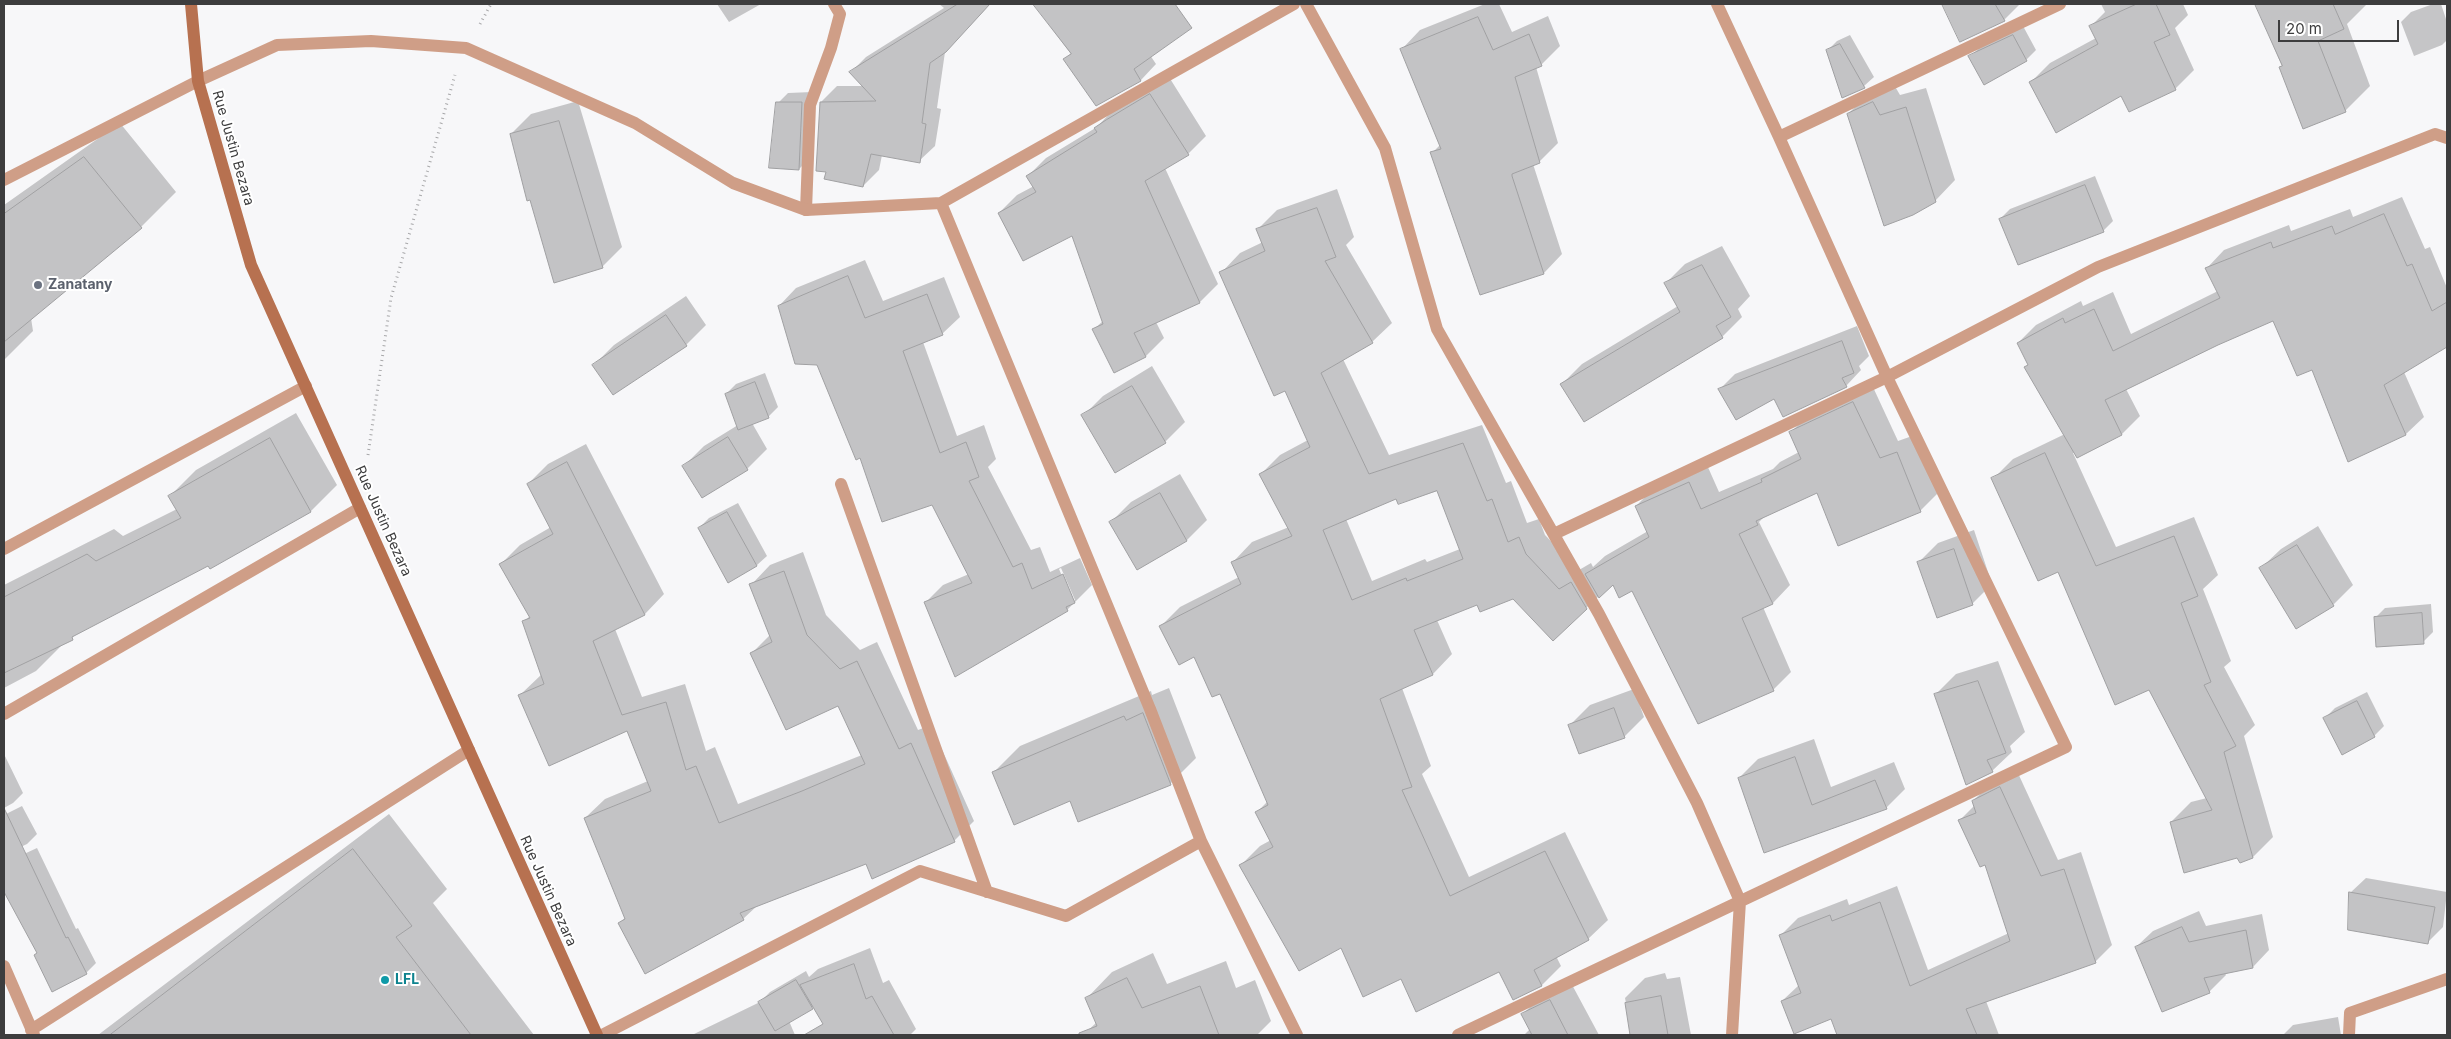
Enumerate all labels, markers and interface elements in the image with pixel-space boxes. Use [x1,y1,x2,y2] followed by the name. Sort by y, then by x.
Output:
[2281,10,2402,42] scale bar
[2286,19,2322,38] text: 20 m
[209,88,257,208] street label: Rue Justin Bezara
[48,277,112,293] place label: Zanatany
[32,279,44,291] marker: Zanatany
[351,463,415,579] street label: Rue Justin Bezara
[516,833,580,949] street label: Rue Justin Bezara
[395,972,419,988] place label: LFL
[379,974,391,986] marker: LFL

